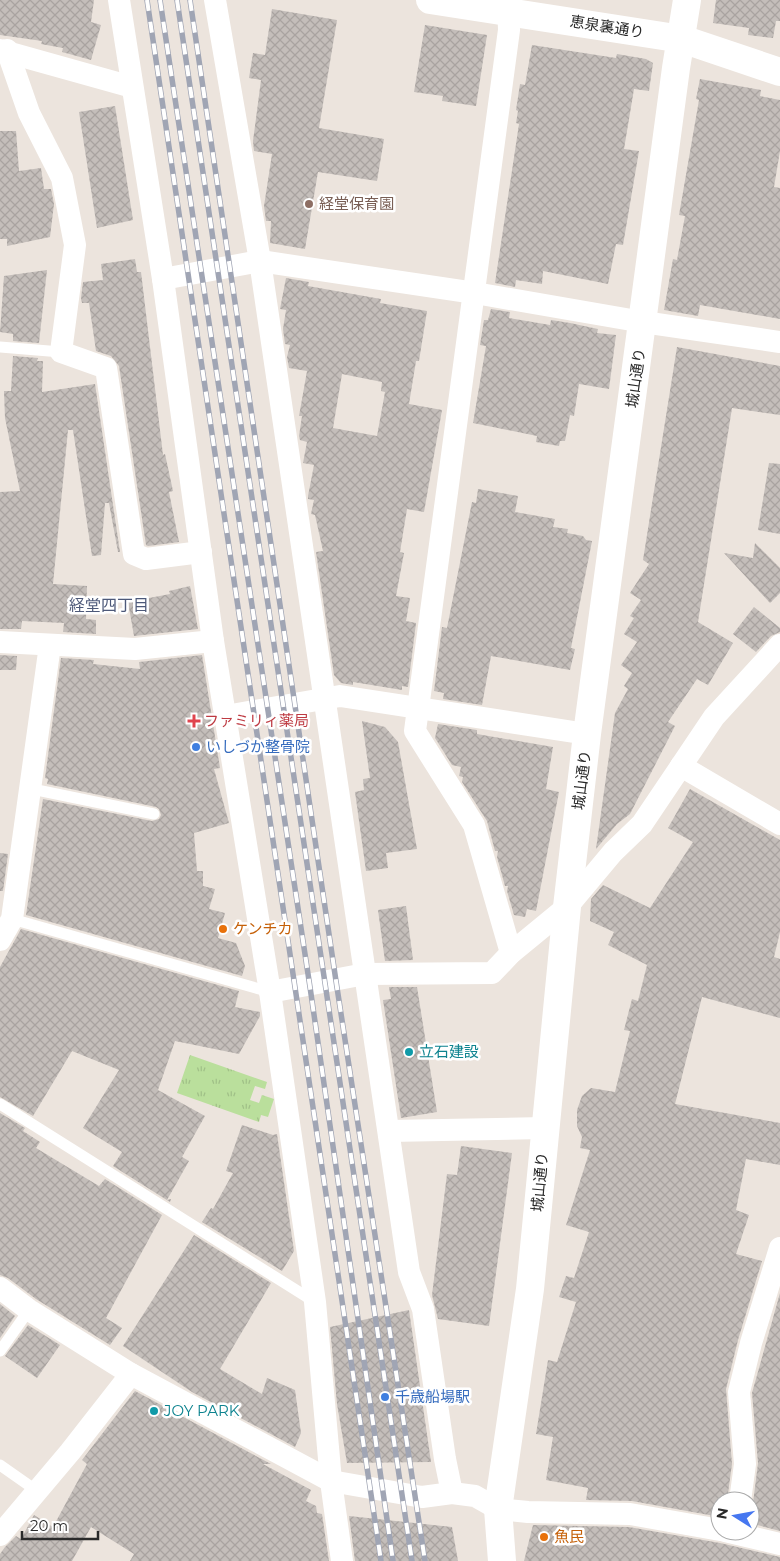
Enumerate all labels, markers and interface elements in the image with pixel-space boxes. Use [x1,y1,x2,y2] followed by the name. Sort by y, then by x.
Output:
[569,11,646,42] street label: 恵泉裏通り
[319,194,394,213] place label: 経堂保育園
[303,198,315,210] marker: 経堂保育園
[622,347,649,409] street label: 城山通り
[69,596,149,615] district label: 経堂四丁目
[204,711,309,730] place label: ファミリィ薬局
[188,715,200,727] marker: ファミリィ薬局
[206,737,310,756] place label: いしづか整骨院
[190,741,202,753] marker: いしづか整骨院
[568,749,595,811] street label: 城山通り
[233,919,293,938] place label: ケンチカ
[217,923,229,935] marker: ケンチカ
[419,1042,479,1061] place label: 立石建設
[403,1046,415,1058] marker: 立石建設
[527,1151,552,1213] street label: 城山通り
[395,1387,470,1406] place label: 千歳船場駅
[379,1391,391,1403] marker: 千歳船場駅
[163,1401,240,1420] place label: JOY PARK
[148,1405,160,1417] marker: JOY PARK
[710,1491,760,1541] north arrow
[712,1506,732,1521] text: N
[22,1508,99,1540] scale bar
[30,1516,68,1535] text: 20 m
[554,1527,584,1546] place label: 魚民
[538,1531,550,1543] marker: 魚民

